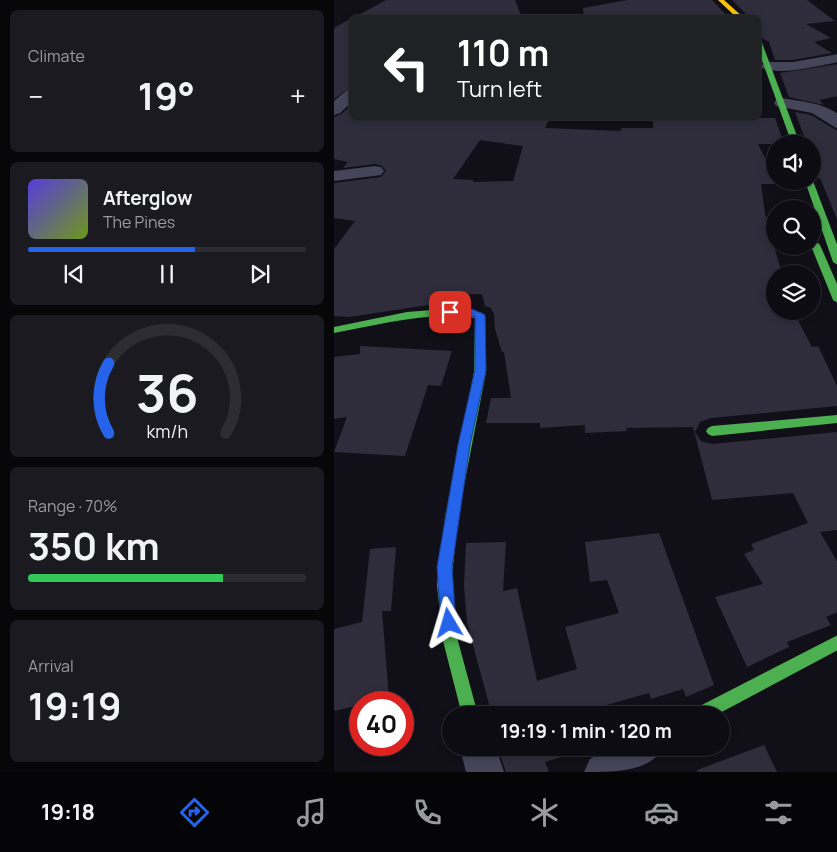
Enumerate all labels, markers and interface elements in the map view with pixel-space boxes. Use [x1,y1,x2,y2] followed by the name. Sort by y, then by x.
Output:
[457,29,549,77] text: 110 m
[374,35,439,100] icon: left
[28,45,85,67] text: Climate
[138,69,195,121] text: 19°
[457,74,542,104] text: Turn left
[28,77,43,115] text: −
[290,77,306,115] text: +
[766,135,821,320] map controls
[766,135,821,190] button: sound
[103,185,192,211] text: Afterglow
[766,200,821,255] button: search
[103,211,175,233] text: The Pines
[60,260,88,288] icon: previous
[153,260,181,288] icon: pause
[246,260,274,288] icon: next
[766,265,821,320] button: layers
[429,291,471,333] pin
[436,298,464,326] icon: arrive
[136,357,198,428] text: 36
[146,419,188,443] text: km/h
[28,495,118,517] text: Range · 70%
[28,519,160,571] text: 350 km
[422,596,474,648] position arrow
[28,655,74,677] text: Arrival
[28,679,122,731] text: 19:19
[349,691,414,756] speed limit sign: 40
[500,718,672,744] text: 19:19 · 1 min · 120 m
[177,795,212,830] icon: directions
[294,795,329,830] icon: music
[410,795,445,830] icon: phone
[527,795,562,830] icon: climate
[644,795,679,830] icon: car
[761,795,796,830] icon: filters
[41,797,95,827] text: 19:18

